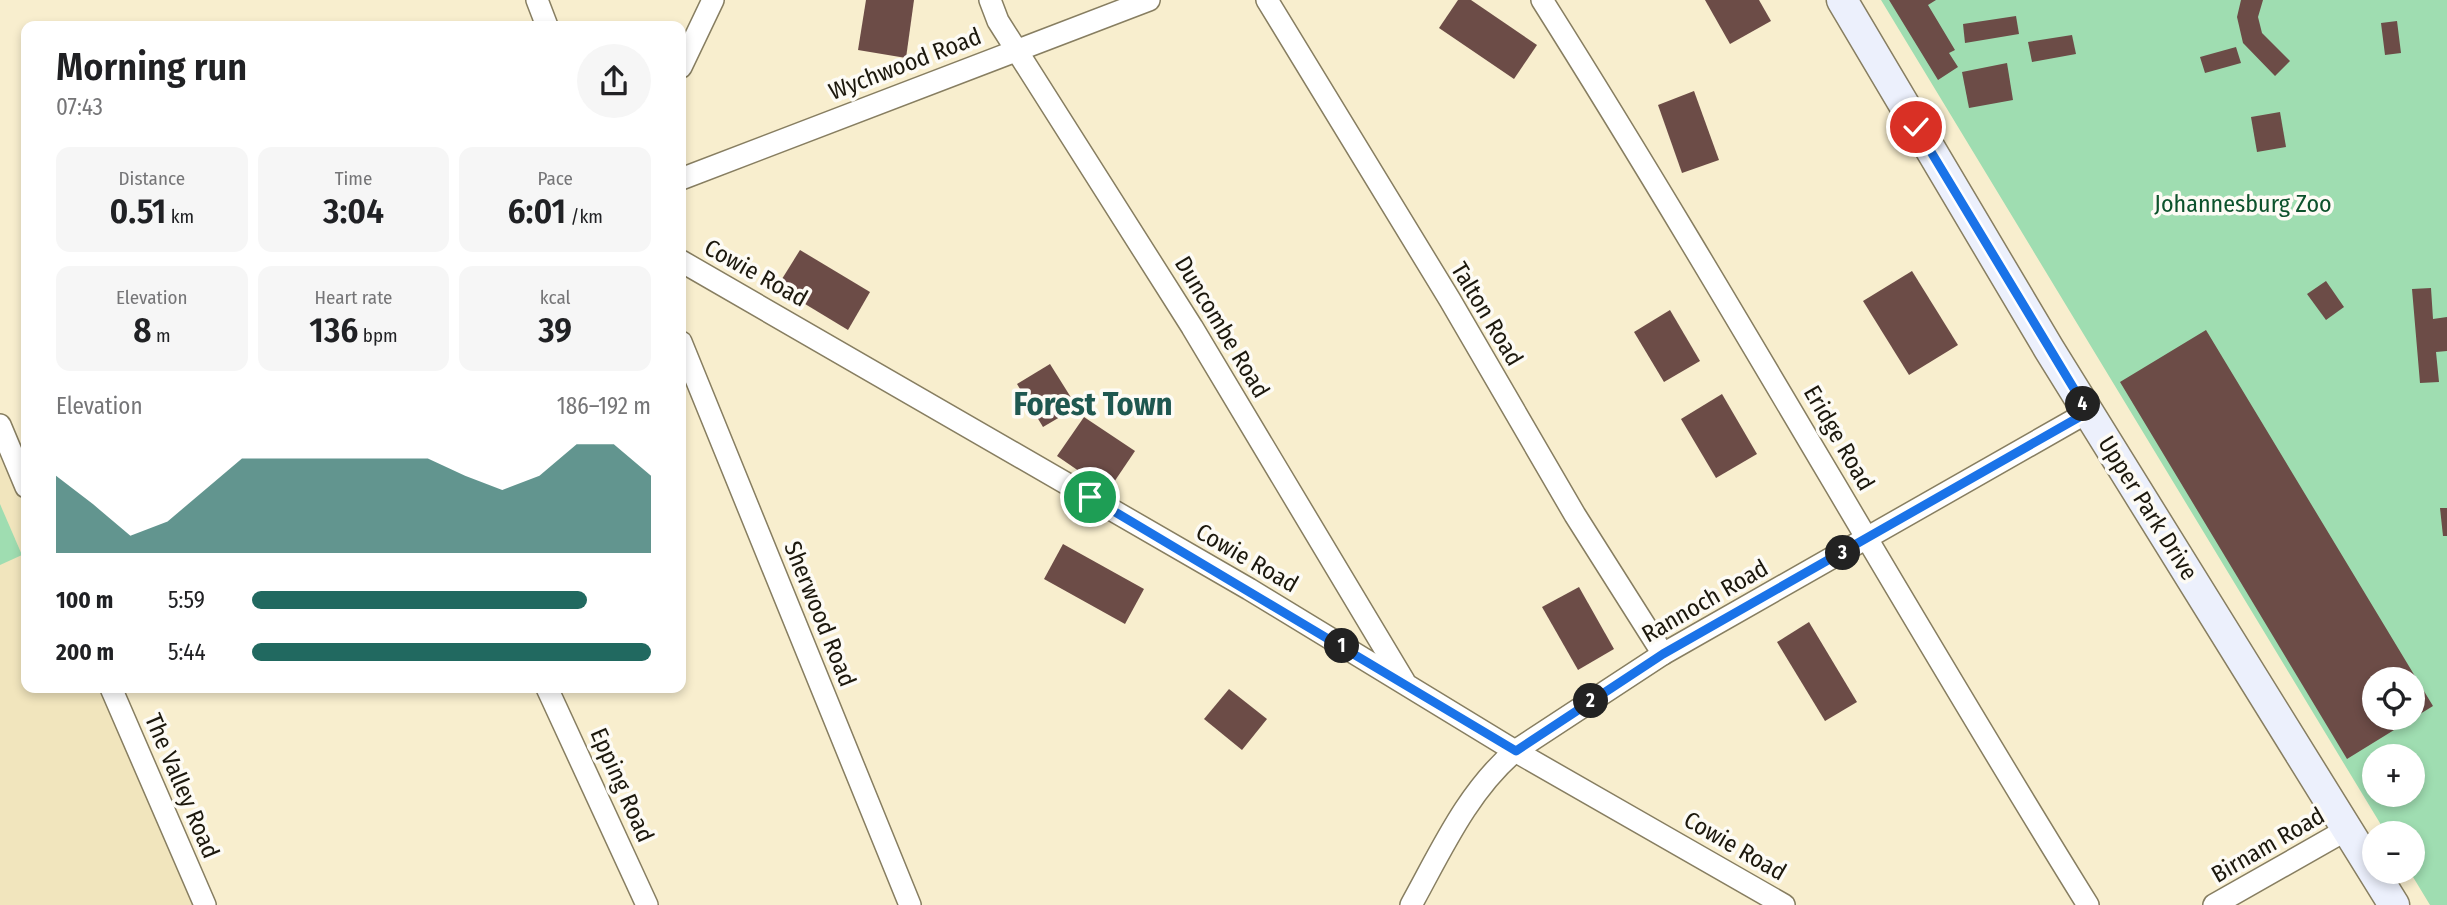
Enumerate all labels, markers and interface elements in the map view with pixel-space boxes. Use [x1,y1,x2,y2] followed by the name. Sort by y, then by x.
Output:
[825,22,985,106] street label: Wychwood Road
[56,44,247,90] text: Morning run
[577,44,651,118] button: share
[56,93,103,121] text: 07:43
[1886,97,1946,157] pin
[1897,108,1935,146] icon: check
[119,167,185,190] text: Distance
[335,167,372,190] text: Time
[537,167,573,190] text: Pace
[109,190,166,232] text: 0.51
[323,190,384,232] text: 3:04
[507,190,566,232] text: 6:01
[2154,190,2332,218] park label: Johannesburg Zoo
[166,205,194,228] text: km
[566,205,603,228] text: /km
[700,233,812,313] street label: Cowie Road
[1169,251,1275,403] street label: Duncombe Road
[1445,257,1529,371] street label: Talton Road
[116,286,188,309] text: Elevation
[314,286,393,309] text: Heart rate
[540,286,571,309] text: kcal
[133,309,151,351] text: 8
[309,309,358,351] text: 136
[538,309,572,351] text: 39
[151,324,171,347] text: m
[358,324,398,347] text: bpm
[1798,381,1880,495] street label: Eridge Road
[1014,385,1172,423] district label: Forest Town
[2066,386,2100,422] pin: 4
[56,392,143,420] text: Elevation
[557,392,651,420] text: 186–192 m
[2078,392,2087,415] text: 4
[2093,431,2203,585] street label: Upper Park Drive
[1060,467,1120,527] pin
[1071,478,1109,516] icon: arrive
[1191,518,1303,598] street label: Cowie Road
[1826,536,1860,570] pin: 3
[778,537,862,691] street label: Sherwood Road
[1838,541,1847,564] text: 3
[1637,554,1773,648] street label: Rannoch Road
[56,586,113,614] text: 100 m
[168,586,205,614] text: 5:59
[1324,628,1360,664] pin: 1
[1337,634,1346,657] text: 1
[56,638,114,666] text: 200 m
[168,638,206,666] text: 5:44
[2362,667,2425,884] map controls
[2362,667,2425,730] button: locate
[1574,684,1608,718] pin: 2
[1586,689,1595,712] text: 2
[139,709,225,863] street label: The Valley Road
[584,724,660,846] street label: Epping Road
[2362,744,2425,807] button: +
[2207,801,2329,889] street label: Birnam Road
[1679,806,1791,886] street label: Cowie Road
[2362,821,2425,884] button: −

